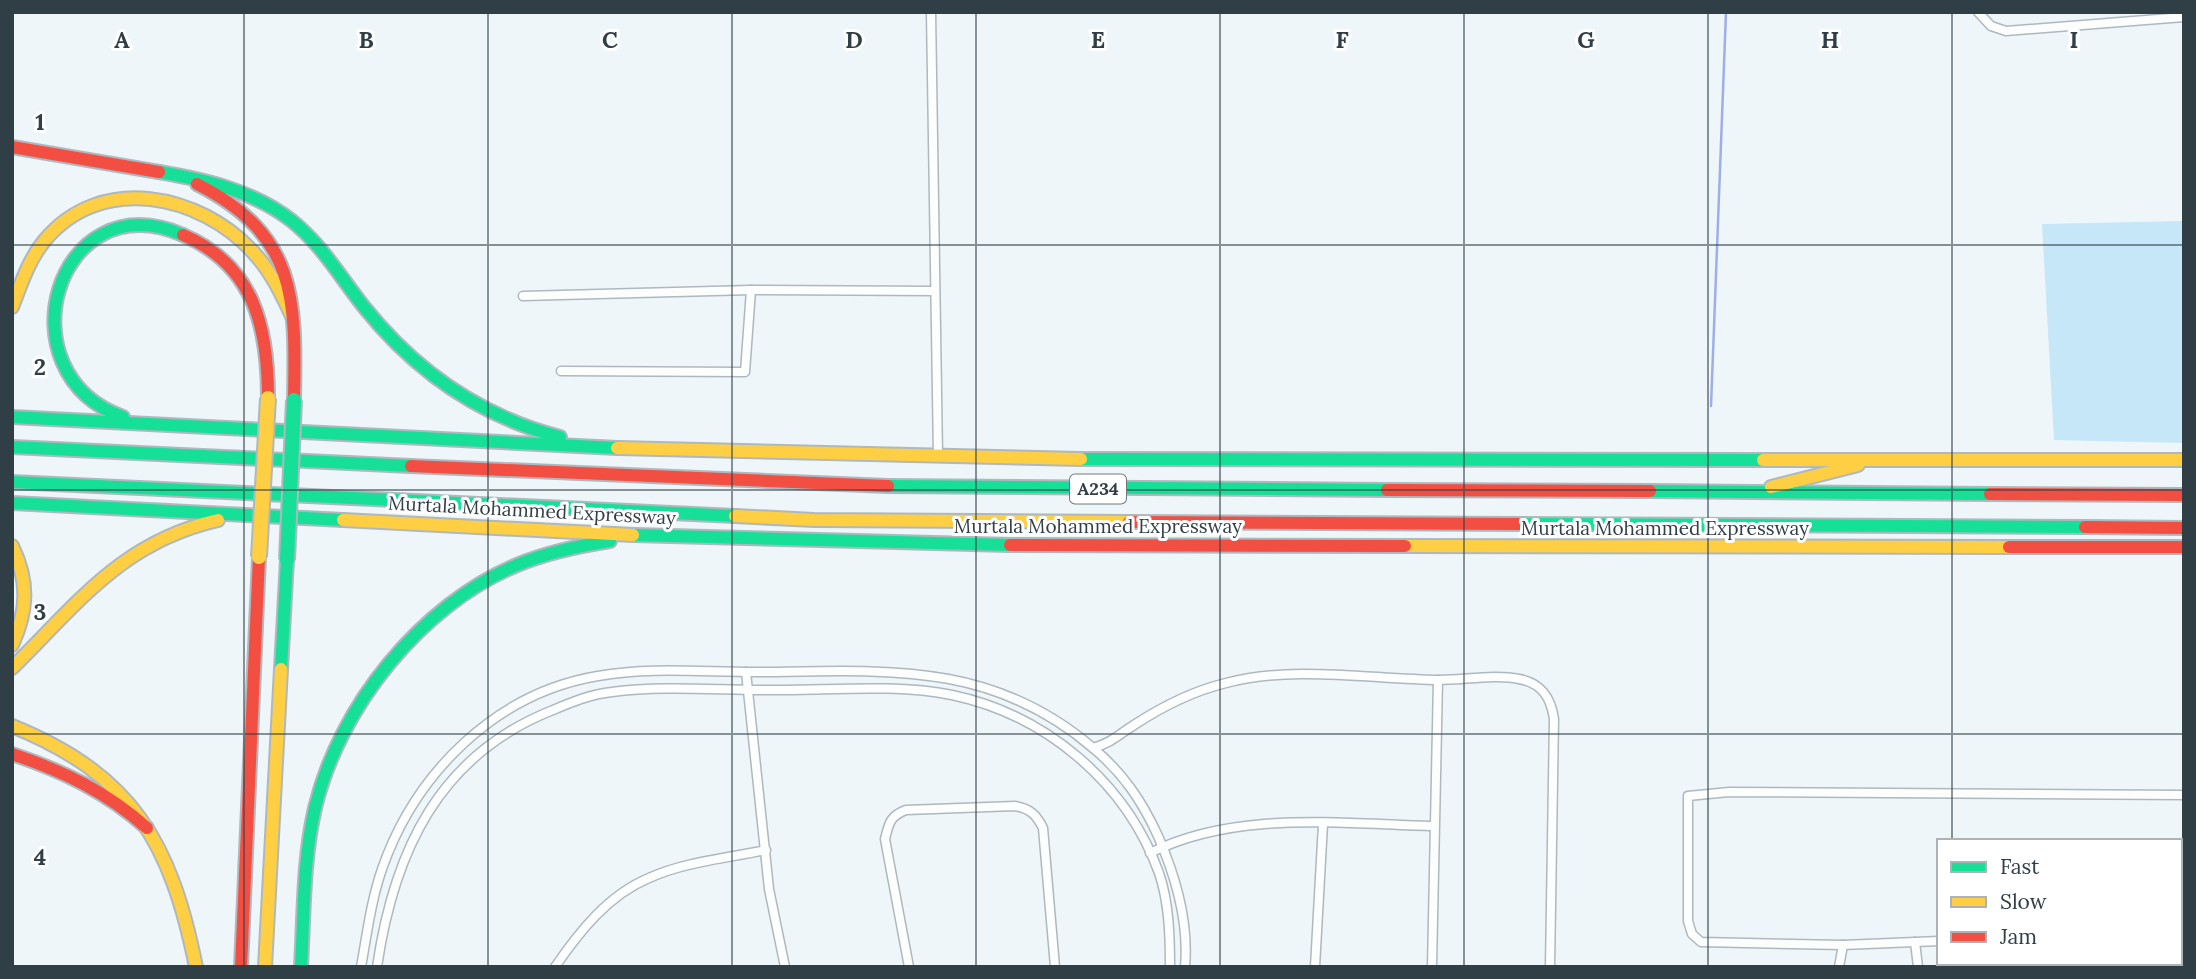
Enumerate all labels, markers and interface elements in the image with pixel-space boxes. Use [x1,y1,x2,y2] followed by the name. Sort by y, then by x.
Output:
[114,25,130,54] text: A
[358,25,374,54] text: B
[602,25,618,54] text: C
[845,25,863,54] text: D
[1091,25,1105,54] text: E
[1335,25,1349,54] text: F
[1577,25,1595,54] text: G
[1821,25,1839,54] text: H
[2070,25,2078,54] text: I
[35,107,45,136] text: 1
[34,352,46,381] text: 2
[1070,475,1126,504] road number: A234
[387,490,677,530] street label: Murtala Mohammed Expressway
[954,514,1242,538] street label: Murtala Mohammed Expressway
[1521,516,1809,540] street label: Murtala Mohammed Expressway
[34,597,46,626] text: 3
[1937,839,2182,965] legend
[34,842,46,871] text: 4
[2000,853,2040,880] text: Fast
[2000,888,2047,915] text: Slow
[1999,923,2037,950] text: Jam

